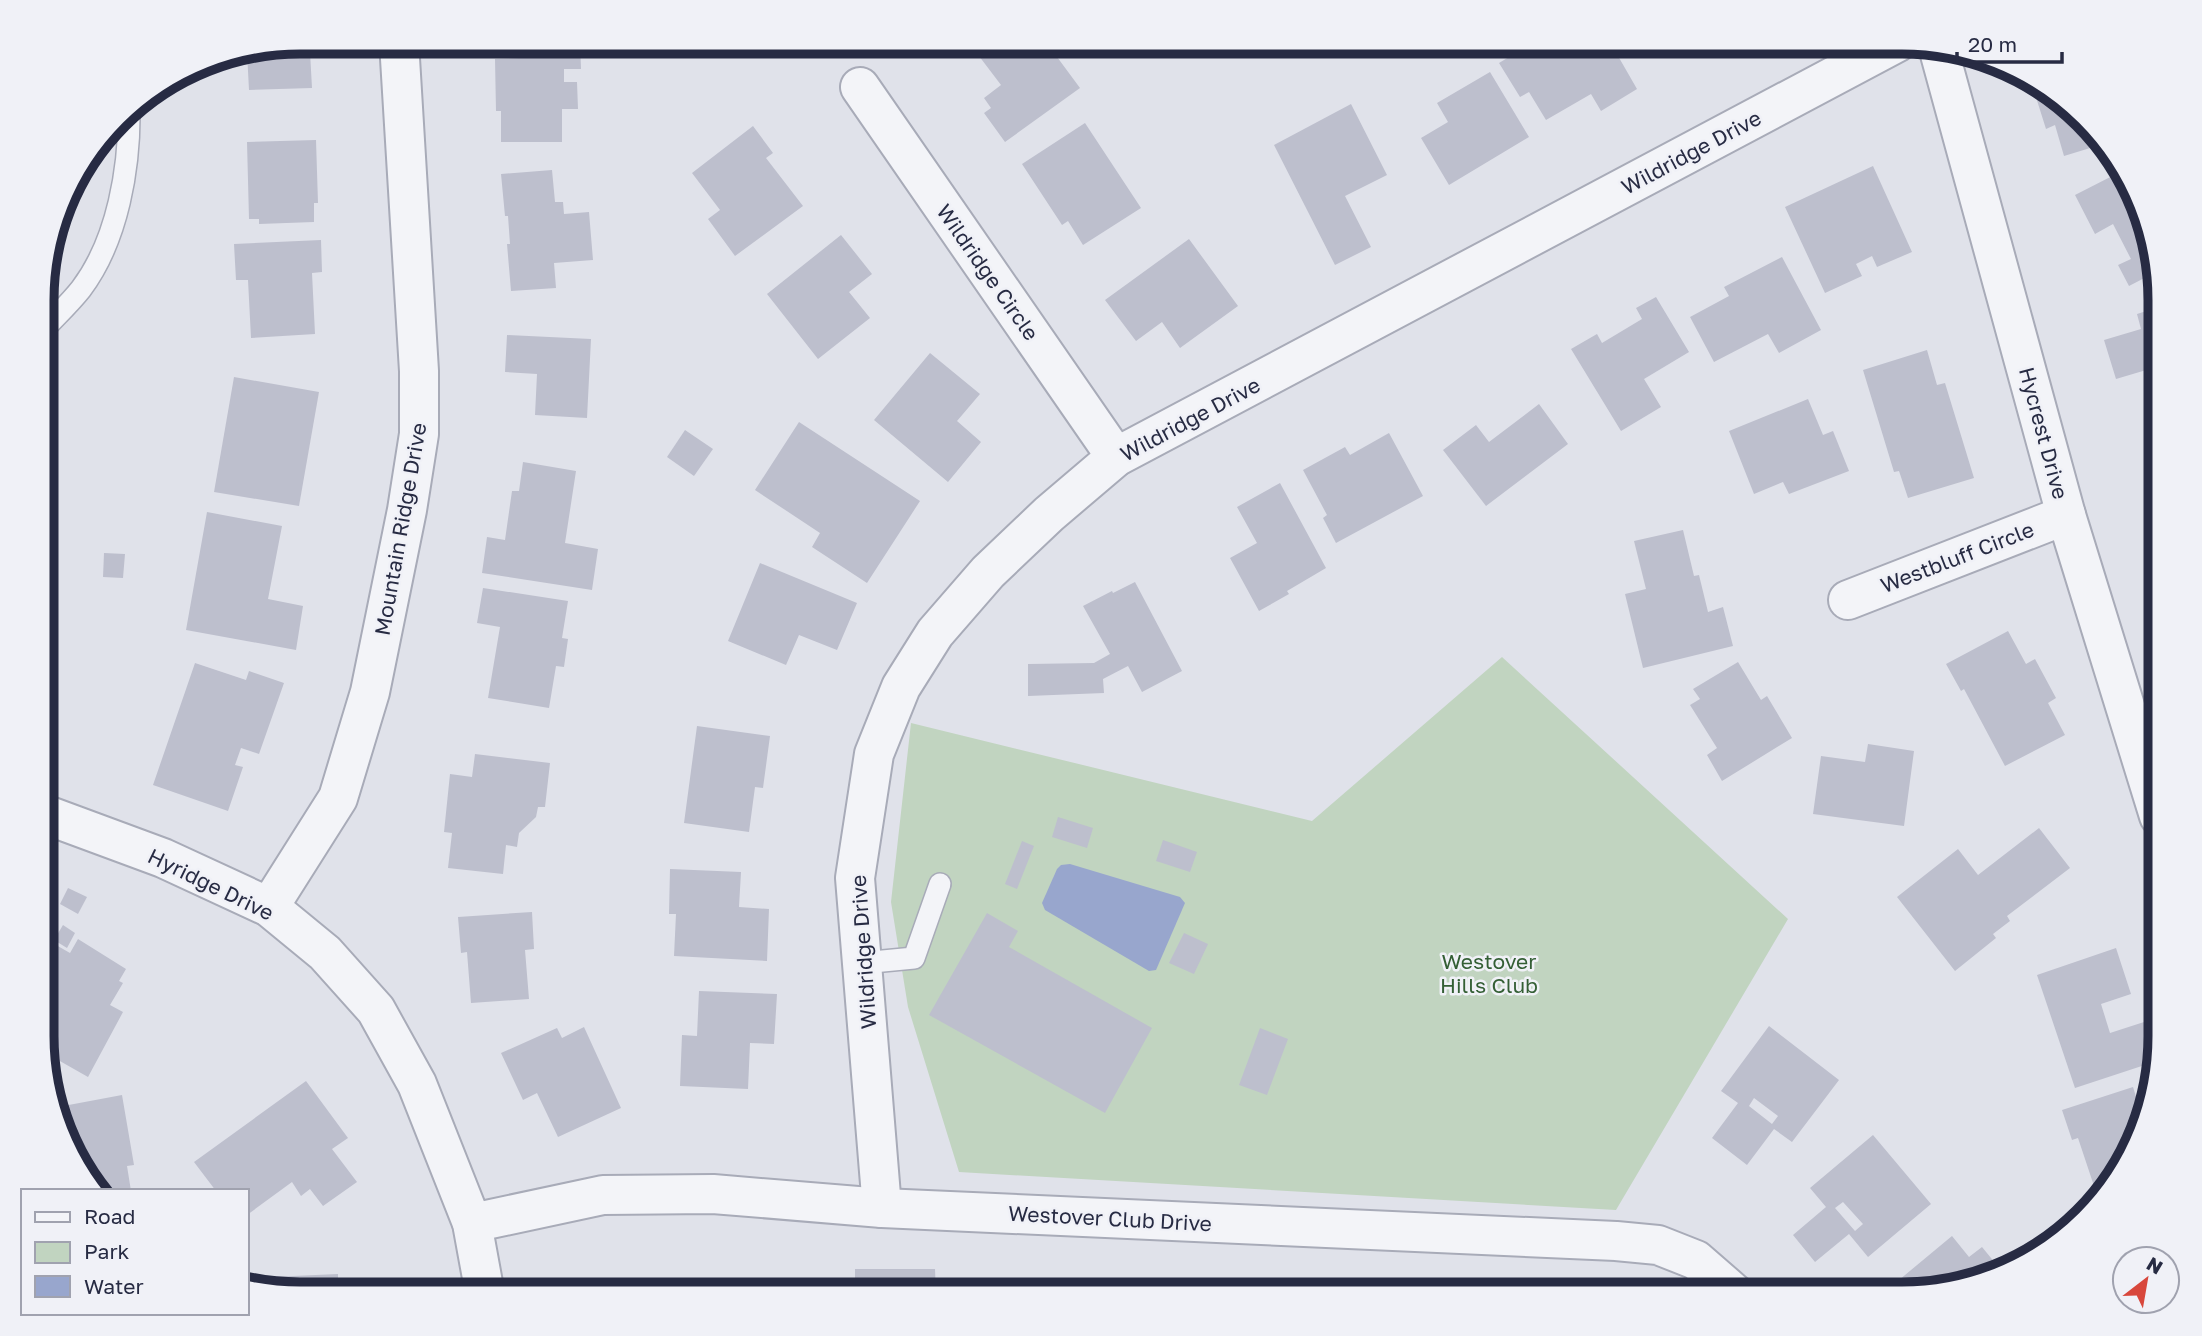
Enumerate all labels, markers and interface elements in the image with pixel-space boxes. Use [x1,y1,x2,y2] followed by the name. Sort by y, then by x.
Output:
[1957,21,2062,65] scale bar
[1968,31,2017,57] text: 20 m
[1617,104,1765,200] street label: Wildridge Drive
[931,199,1045,345] street label: Wildridge Circle
[2014,364,2074,502] street label: Hycrest Drive
[1116,371,1264,467] street label: Wildridge Drive
[369,421,431,637] street label: Mountain Ridge Drive
[1877,516,2037,598] street label: Westbluff Circle
[144,842,278,926] street label: Hyridge Drive
[845,874,881,1030] street label: Wildridge Drive
[1440,948,1538,998] park label: Westover Hills Club
[21,1189,248,1315] legend
[1007,1200,1213,1236] street label: Westover Club Drive
[84,1203,135,1229] text: Road
[84,1238,130,1264] text: Park
[2111,1245,2181,1315] north arrow
[2143,1251,2167,1279] text: N
[84,1273,144,1299] text: Water

